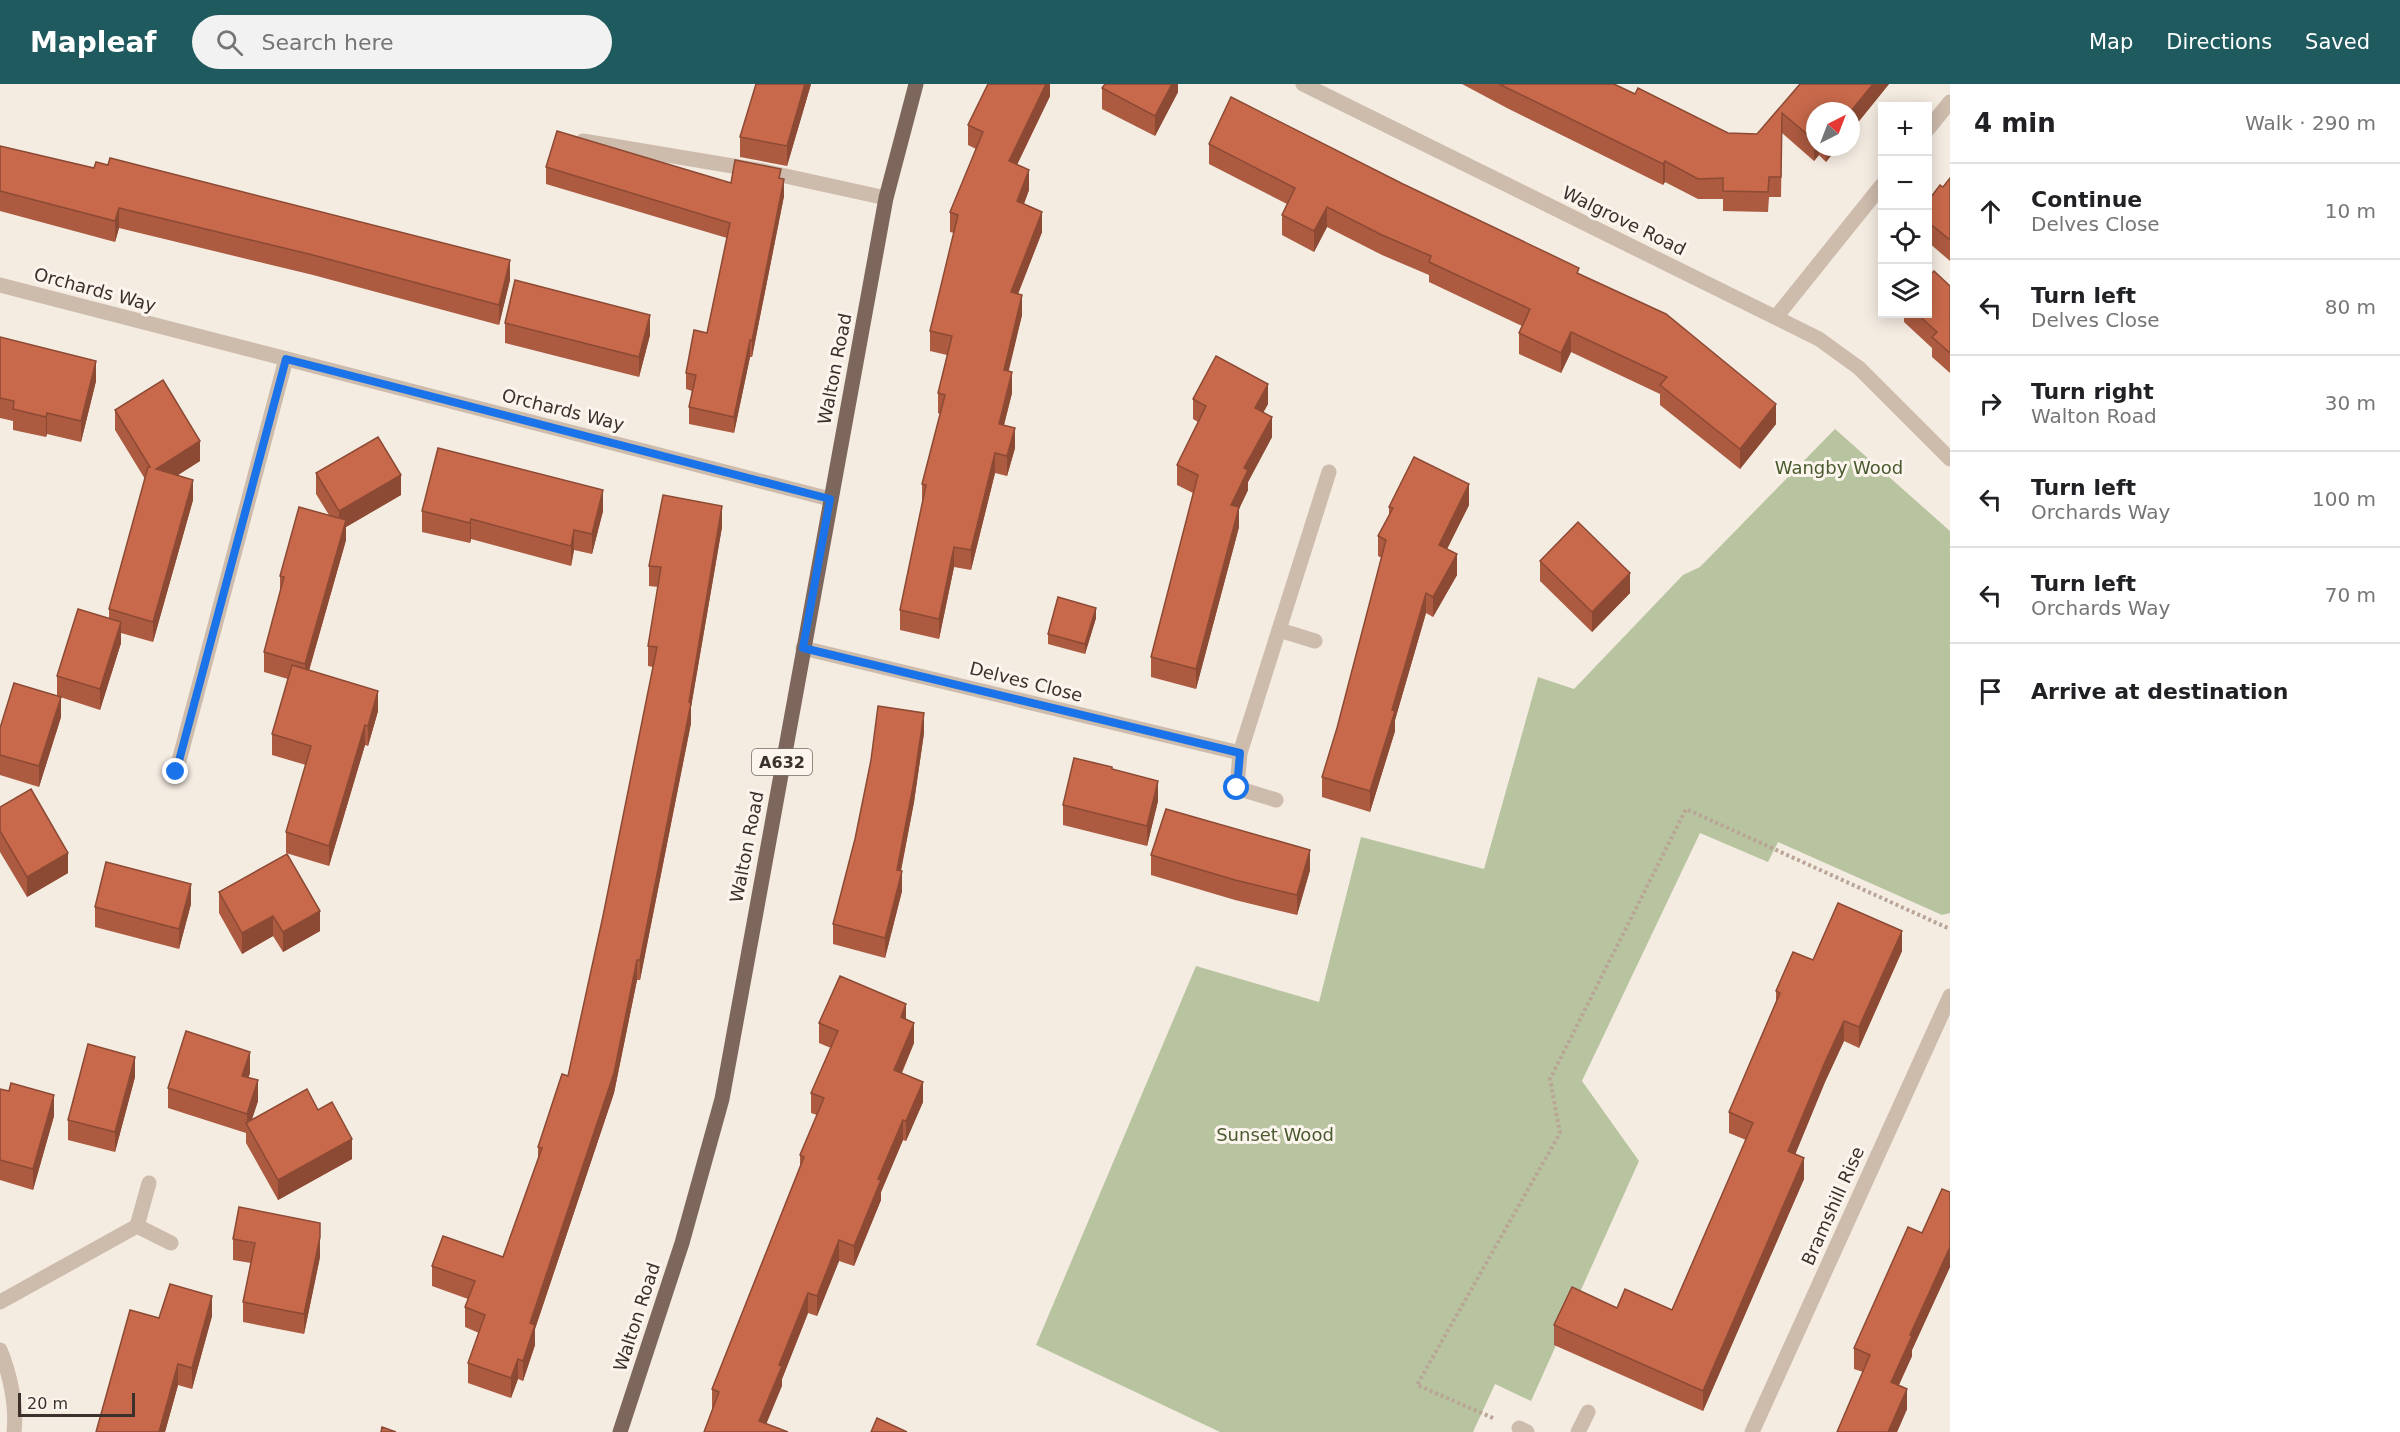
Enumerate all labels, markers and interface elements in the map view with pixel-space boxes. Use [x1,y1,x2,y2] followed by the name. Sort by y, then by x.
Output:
[192,15,612,69] search box
[30,26,156,59] text: Mapleaf
[213,26,246,59] icon: search
[261,30,394,55] text: Search here
[2089,30,2133,54] text: Map
[2166,30,2272,54] text: Directions
[2305,30,2370,54] text: Saved
[1806,102,1860,156] north arrow
[1878,102,1932,318] map controls
[1878,102,1932,156] button: +
[1974,108,2056,138] text: 4 min
[2245,111,2376,135] text: Walk · 290 m
[1878,156,1932,210] button: −
[1559,182,1689,260] street label: Walgrove Road
[2031,187,2142,212] text: Continue
[1974,195,2007,228] icon: ahead
[2325,199,2376,223] text: 10 m
[1878,210,1932,264] button: locate
[2031,212,2160,236] text: Delves Close
[32,263,159,316] street label: Orchards Way
[1878,264,1932,318] button: layers
[2031,283,2136,308] text: Turn left
[1974,291,2007,324] icon: left
[2325,295,2376,319] text: 80 m
[2031,308,2160,332] text: Delves Close
[813,311,856,426] street label: Walton Road
[2031,379,2154,404] text: Turn right
[500,384,627,435] street label: Orchards Way
[1974,387,2007,420] icon: right
[2325,391,2376,415] text: 30 m
[2031,404,2157,428] text: Walton Road
[1775,457,1903,478] park label: Wangby Wood
[2031,475,2136,500] text: Turn left
[1974,483,2007,516] icon: left
[2312,487,2376,511] text: 100 m
[2031,500,2170,524] text: Orchards Way
[2031,571,2136,596] text: Turn left
[1974,579,2007,612] icon: left
[2325,583,2376,607] text: 70 m
[2031,596,2170,620] text: Orchards Way
[967,657,1085,706] street label: Delves Close
[1974,675,2007,708] icon: arrive
[2031,679,2288,704] text: Arrive at destination
[752,749,812,775] road number: A632
[162,758,188,784] route end
[1223,774,1249,800] route start
[725,789,768,904] street label: Walton Road
[1216,1124,1334,1145] park label: Sunset Wood
[1797,1143,1868,1268] street label: Bramshill Rise
[609,1260,664,1374] street label: Walton Road
[18,1390,135,1418] scale bar
[27,1394,68,1413] text: 20 m

